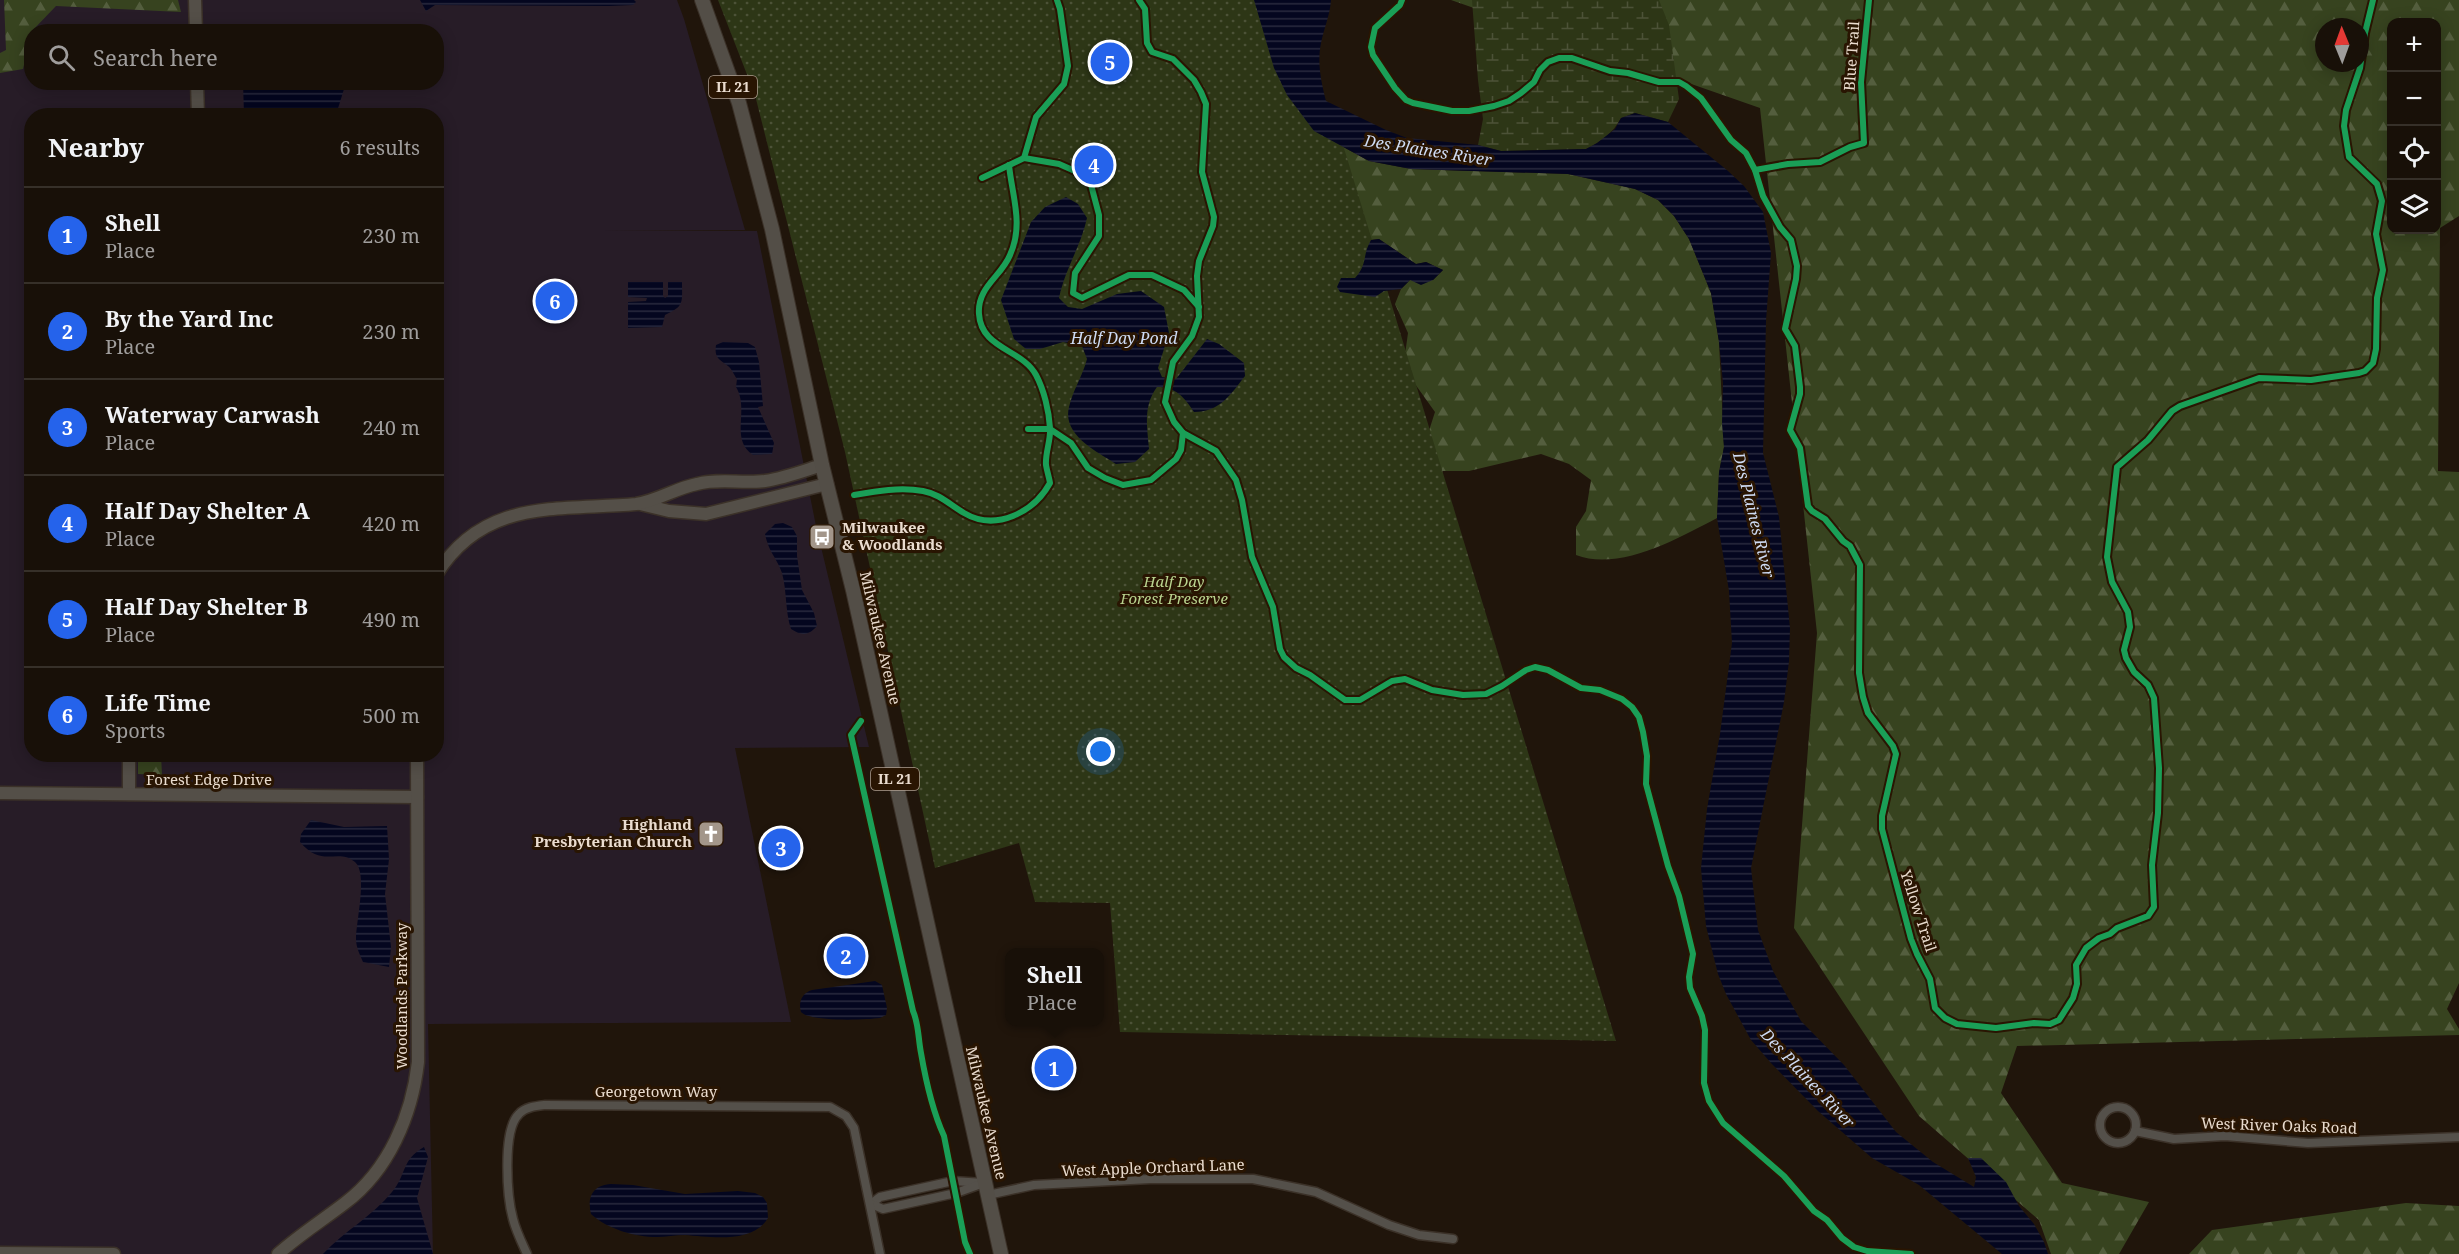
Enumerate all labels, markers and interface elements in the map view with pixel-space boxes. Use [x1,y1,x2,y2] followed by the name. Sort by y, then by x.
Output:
[2315,18,2369,72] north arrow
[2387,18,2441,234] map controls
[2387,18,2441,72] button: +
[1839,20,1863,91] street label: Blue Trail
[24,24,444,90] search box
[1090,40,1130,84] pin: 5
[45,41,78,74] icon: search
[93,42,218,72] text: Search here
[2387,72,2441,126] button: −
[709,76,757,98] road number: IL 21
[2387,126,2441,180] button: locate
[48,129,144,165] text: Nearby
[1362,129,1494,171] water label: Des Plaines River
[340,134,420,161] text: 6 results
[1074,142,1114,188] pin: 4
[2387,180,2441,234] button: layers
[105,207,160,237] text: Shell
[62,222,73,249] text: 1
[362,222,420,249] text: 230 m
[105,237,155,264] text: Place
[536,278,574,324] pin: 6
[105,303,273,333] text: By the Yard Inc
[62,318,73,345] text: 2
[362,318,420,345] text: 230 m
[1069,327,1178,349] water label: Half Day Pond
[105,333,155,360] text: Place
[105,399,320,429] text: Waterway Carwash
[62,414,73,441] text: 3
[362,414,420,441] text: 240 m
[105,429,155,456] text: Place
[1728,449,1780,581] water label: Des Plaines River
[105,495,310,525] text: Half Day Shelter A
[62,510,73,537] text: 4
[362,510,420,537] text: 420 m
[842,517,942,554] place label: Milwaukee & Woodlands
[807,522,837,552] bus stop icon: Milwaukee & Woodlands
[105,525,155,552] text: Place
[856,569,906,707] street label: Milwaukee Avenue
[1119,571,1228,608] park label: Half Day Forest Preserve
[105,591,308,621] text: Half Day Shelter B
[62,606,73,633] text: 5
[362,606,420,633] text: 490 m
[105,621,155,648] text: Place
[105,687,211,717] text: Life Time
[62,702,73,729] text: 6
[362,702,420,729] text: 500 m
[105,717,165,744] text: Sports
[1086,737,1115,766] your location
[871,768,919,790] road number: IL 21
[146,769,272,789] street label: Forest Edge Drive
[534,814,692,851] place label: Highland Presbyterian Church
[696,819,726,849] church icon: Highland Presbyterian Church
[762,826,800,870] pin: 3
[1896,866,1942,955] street label: Yellow Trail
[391,922,411,1069] street label: Woodlands Parkway
[826,934,866,978] pin: 2
[1005,948,1104,1026] popup
[1027,959,1082,989] text: Shell
[1027,989,1077,1016] text: Place
[1755,1023,1860,1133] water label: Des Plaines River
[962,1044,1012,1182] street label: Milwaukee Avenue
[1034,1046,1074,1090] pin: 1
[595,1081,718,1101] street label: Georgetown Way
[2201,1112,2357,1138] street label: West River Oaks Road
[1061,1154,1245,1180] street label: West Apple Orchard Lane

